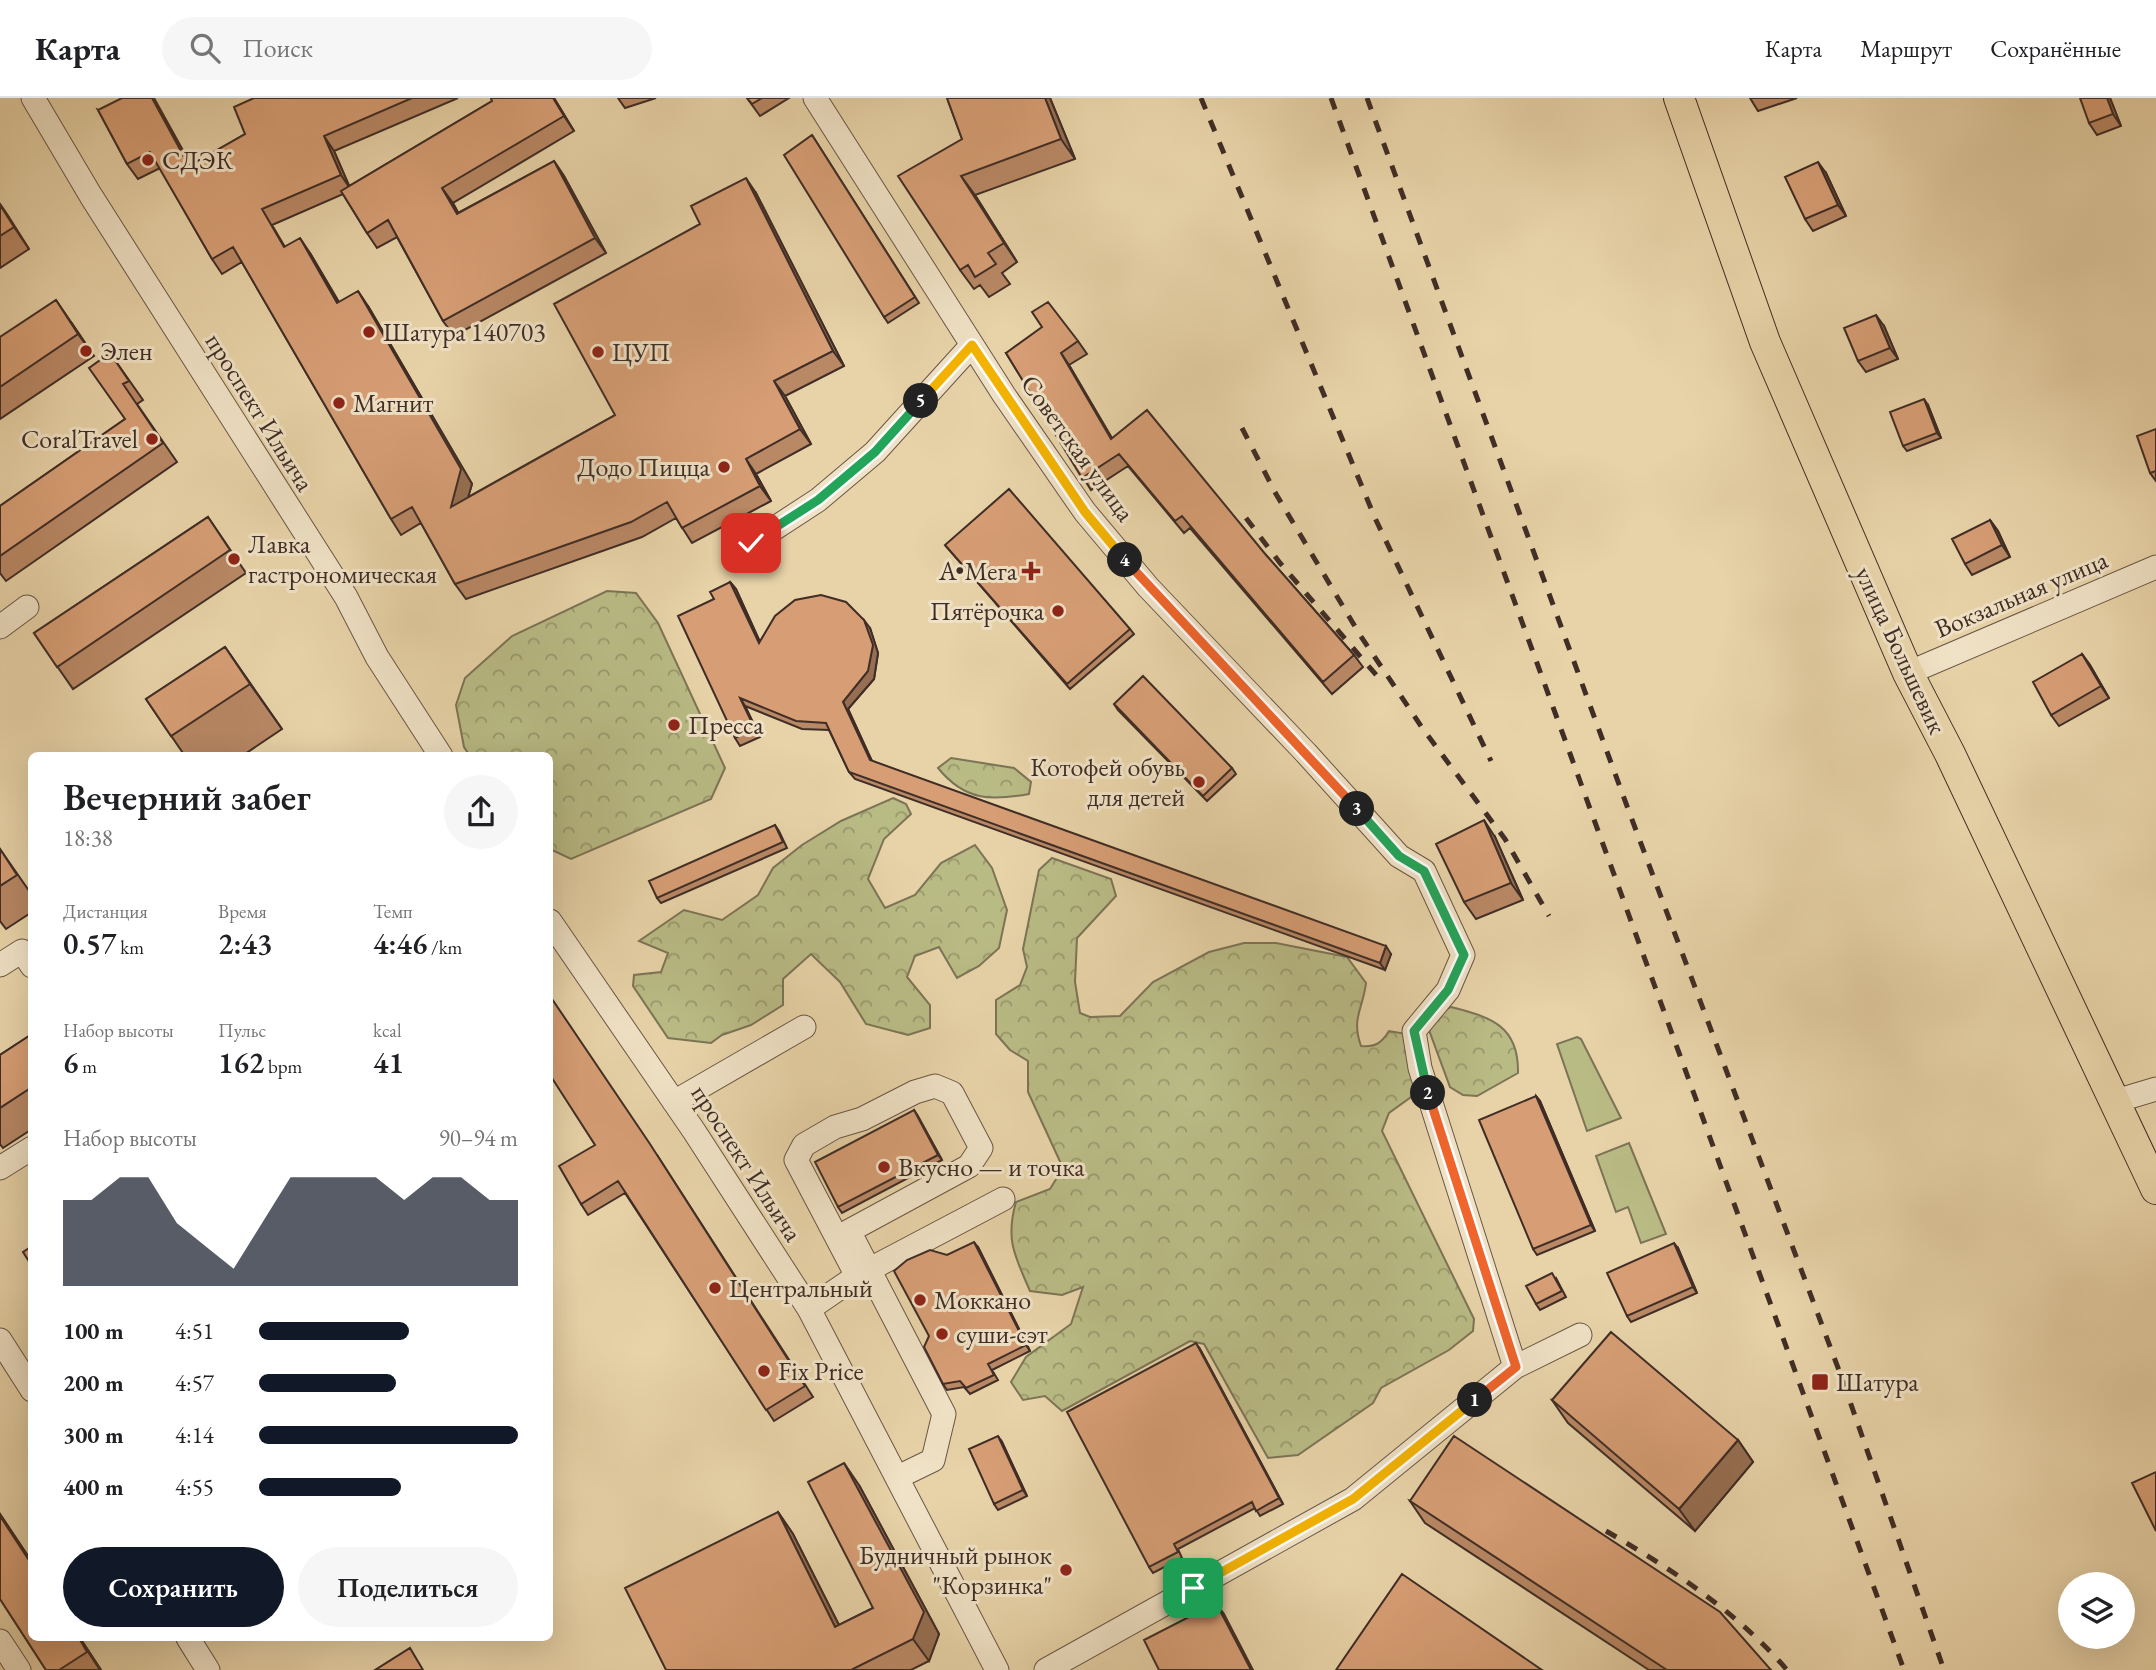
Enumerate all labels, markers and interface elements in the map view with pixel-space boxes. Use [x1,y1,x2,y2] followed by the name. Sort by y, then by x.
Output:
[162,17,652,80] search box
[35,27,120,70] text: Карта
[186,29,224,67] icon: search
[242,31,313,65] text: Поиск
[1765,33,1822,64] text: Карта
[1860,33,1952,64] text: Маршрут
[1990,33,2121,64] text: Сохранённые
[162,143,234,177] place label: СДЭК
[140,152,156,168] marker: СДЭК
[383,315,546,349] place label: Шатура 140703
[361,324,377,340] marker: Шатура 140703
[198,327,323,498] street label: проспект Ильича
[100,334,152,368] place label: Элен
[612,335,670,369] place label: ЦУП
[78,343,94,359] marker: Элен
[590,344,606,360] marker: ЦУП
[1013,368,1143,529] street label: Советская улица
[904,384,939,418] pin: 5
[353,386,434,420] place label: Магнит
[915,388,926,413] text: 5
[331,395,347,411] marker: Магнит
[21,422,138,456] place label: CoralTravel
[144,431,160,447] marker: CoralTravel
[577,450,711,484] place label: Додо Пицца
[716,459,732,475] marker: Додо Пицца
[721,513,781,573] pin
[732,524,770,562] icon: check
[248,527,437,591] place label: Лавка гастрономическая
[1108,542,1142,578] pin: 4
[1929,542,2113,646] street label: Вокзальная улица
[1119,547,1130,572] text: 4
[226,551,242,567] marker: Лавка гастрономическая
[938,554,1018,588] place label: А•Мега
[1847,561,1955,740] street label: улица Большевик
[1023,563,1039,579] marker: А•Мега
[930,594,1045,628] place label: Пятёрочка
[1050,603,1066,619] marker: Пятёрочка
[688,708,764,742] place label: Пресса
[666,717,682,733] marker: Пресса
[1030,750,1185,814] place label: Котофей обувь для детей
[63,772,311,821] text: Вечерний забег
[1191,774,1207,790] marker: Котофей обувь для детей
[444,775,518,849] button: share
[1340,792,1374,826] pin: 3
[1351,796,1362,821] text: 3
[63,823,113,853] text: 18:38
[63,899,148,924] text: Дистанция
[218,899,267,924] text: Время
[373,899,413,924] text: Темп
[63,924,116,963] text: 0.57
[218,924,272,963] text: 2:43
[373,924,427,963] text: 4:46
[116,935,144,960] text: km
[427,935,462,960] text: /km
[63,1018,174,1043] text: Набор высоты
[218,1018,266,1043] text: Пульс
[373,1018,402,1043] text: kcal
[63,1043,78,1082] text: 6
[218,1043,264,1082] text: 162
[373,1043,404,1082] text: 41
[78,1054,97,1079] text: m
[264,1054,302,1079] text: bpm
[1410,1076,1446,1110] pin: 2
[684,1078,811,1248] street label: проспект Ильича
[1422,1080,1433,1105] text: 2
[63,1123,197,1153] text: Набор высоты
[439,1123,518,1153] text: 90–94 m
[898,1150,1085,1184] place label: Вкусно — и точка
[876,1159,892,1175] marker: Вкусно — и точка
[729,1271,873,1305] place label: Центральный
[707,1280,723,1296] marker: Центральный
[934,1283,1031,1317] place label: Моккано
[912,1292,928,1308] marker: Моккано
[63,1316,124,1346] text: 100 m
[175,1316,214,1346] text: 4:51
[956,1317,1048,1351] place label: суши-сэт
[934,1326,950,1342] marker: суши-сэт
[778,1354,864,1388] place label: Fix Price
[756,1363,772,1379] marker: Fix Price
[1836,1365,1919,1399] place label: Шатура
[63,1368,124,1398] text: 200 m
[175,1368,214,1398] text: 4:57
[1810,1372,1830,1392] marker: Шатура
[1458,1382,1492,1418] pin: 1
[1469,1387,1480,1412] text: 1
[63,1420,124,1450] text: 300 m
[175,1420,214,1450] text: 4:14
[63,1472,124,1502] text: 400 m
[175,1472,214,1502] text: 4:55
[859,1538,1053,1602] place label: Будничный рынок "Корзинка"
[63,1547,284,1627] button: Сохранить
[298,1547,518,1627] button: Поделиться
[1163,1558,1223,1618] pin
[1058,1562,1074,1578] marker: Будничный рынок "Корзинка"
[1174,1569,1212,1607] icon: arrive
[2058,1572,2135,1649] map controls
[2058,1572,2135,1649] button: layers

